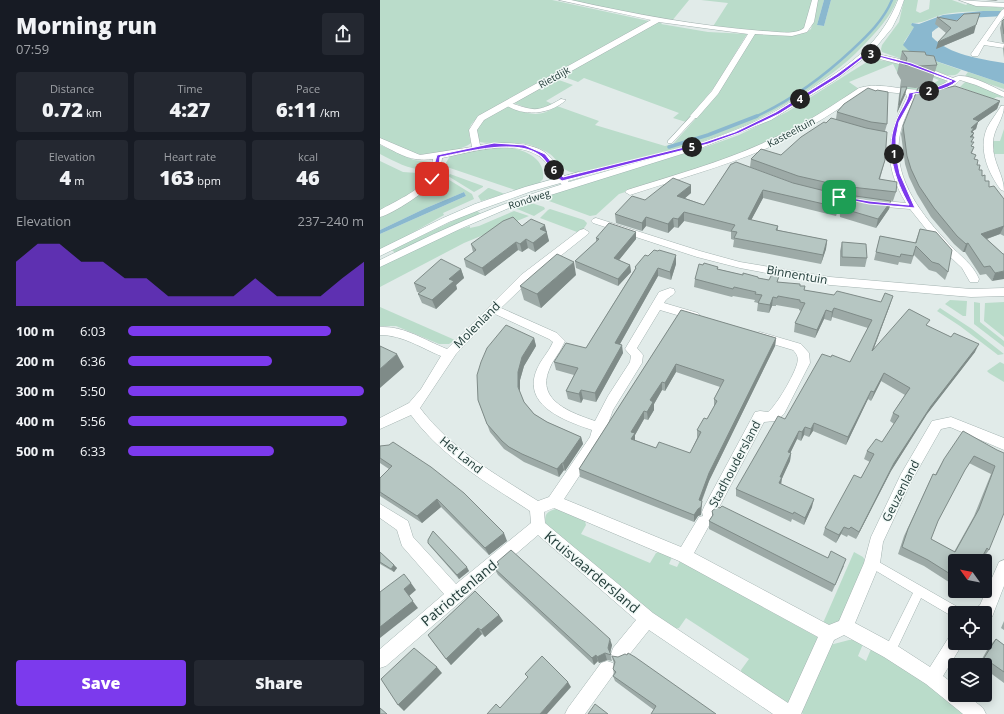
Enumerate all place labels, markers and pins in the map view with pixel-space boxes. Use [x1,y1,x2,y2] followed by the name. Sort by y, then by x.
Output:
[861,44,881,64] pin: 3
[919,81,939,101] pin: 2
[790,89,810,109] pin: 4
[682,137,702,157] pin: 5
[884,144,904,164] pin: 1
[544,160,564,180] pin: 6
[415,162,449,196] pin
[822,180,856,214] pin

